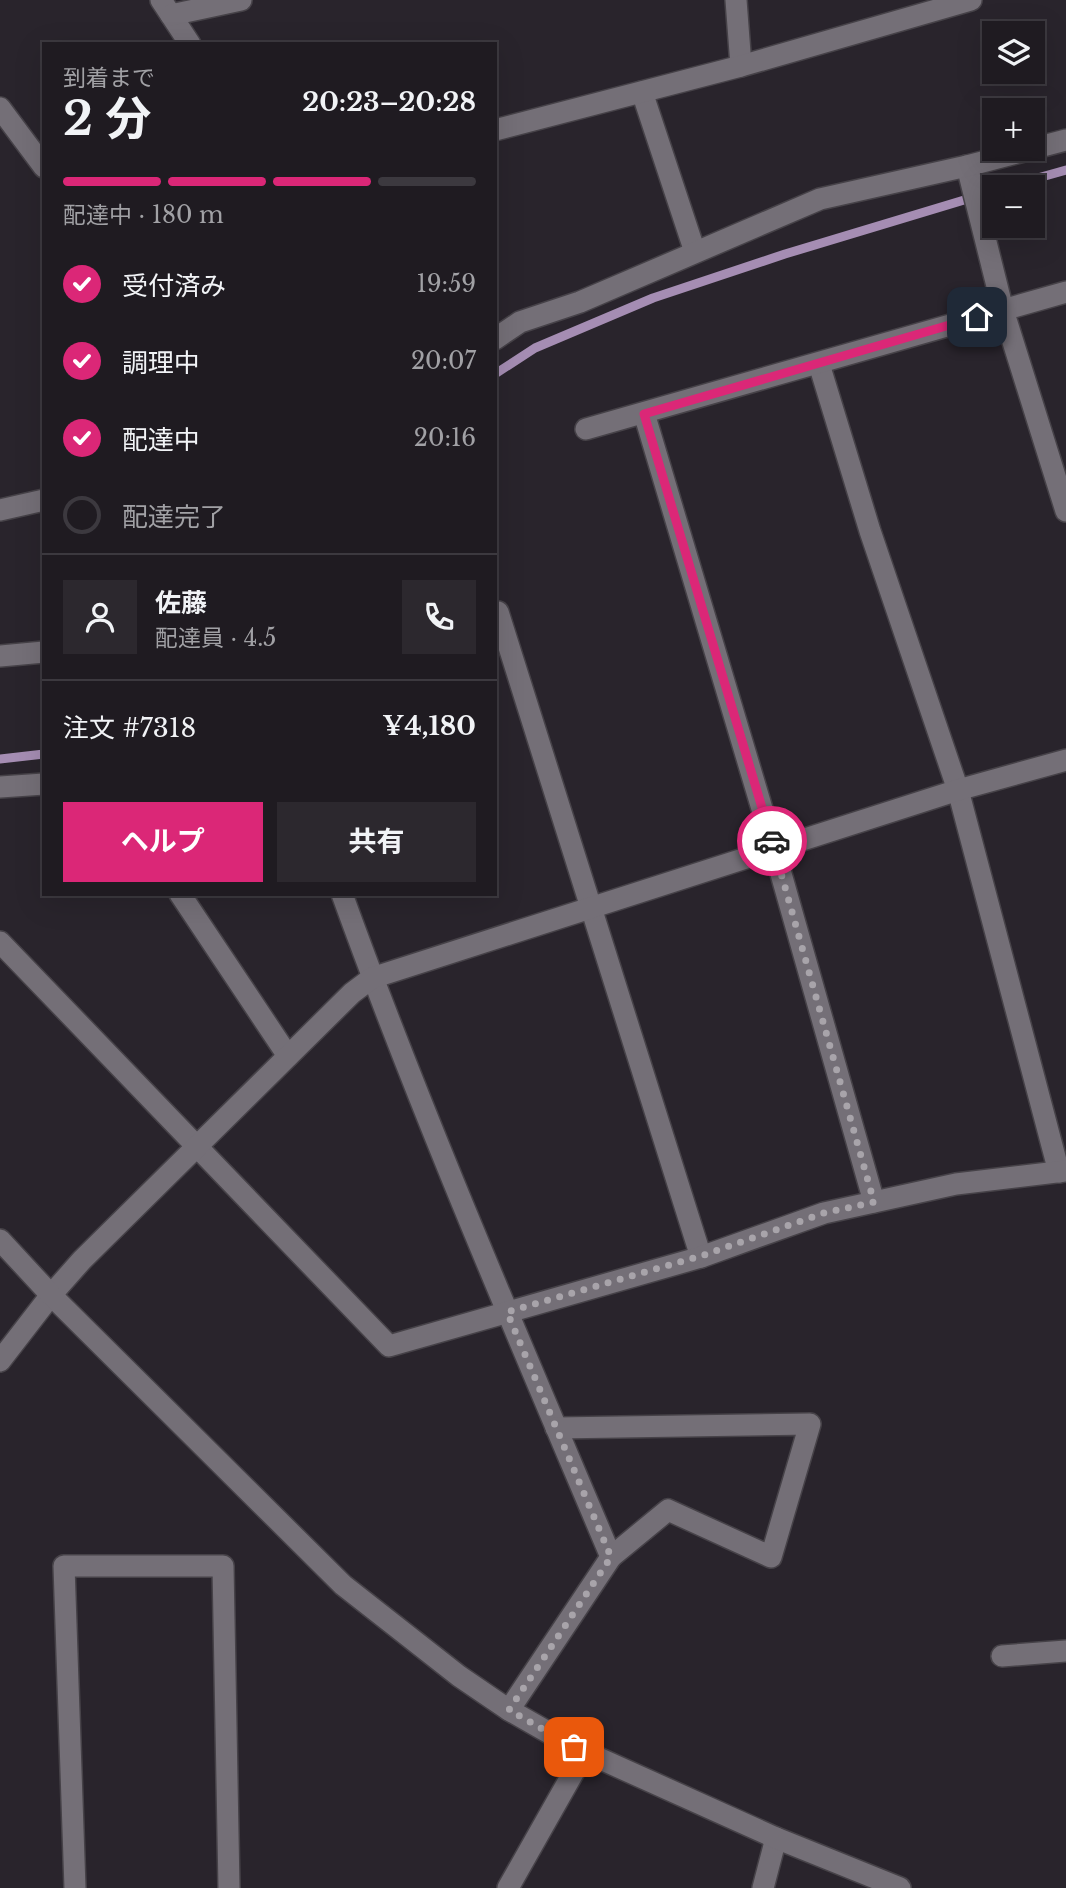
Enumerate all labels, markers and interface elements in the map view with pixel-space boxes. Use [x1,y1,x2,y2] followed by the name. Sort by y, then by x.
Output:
[982,21,1045,238] map controls
[982,21,1045,84] button: layers
[63,64,155,92] text: 到着まで
[302,86,476,118] text: 20:23–20:28
[63,90,151,147] text: 2 分
[982,98,1045,161] button: +
[982,175,1045,238] button: −
[63,201,224,229] text: 配達中 · 180 m
[63,265,101,303] icon: check
[122,270,226,302] text: 受付済み
[417,270,476,298] text: 19:59
[947,287,1007,347] pin
[958,298,996,336] icon: home
[63,342,101,380] icon: check
[122,347,200,379] text: 調理中
[411,347,476,375] text: 20:07
[63,419,101,457] icon: check
[122,424,200,456] text: 配達中
[414,424,476,452] text: 20:16
[122,501,226,533] text: 配達完了
[63,580,137,654] button: person
[402,580,476,654] button: phone
[155,587,207,619] text: 佐藤
[155,624,276,652] text: 配達員 · 4.5
[382,710,476,742] text: ¥4,180
[63,712,196,744] text: 注文 #7318
[63,802,263,882] button: ヘルプ
[277,802,476,882] button: 共有
[737,806,807,876] courier
[753,822,791,860] icon: car
[544,1717,604,1777] pin
[555,1728,593,1766] icon: bag

